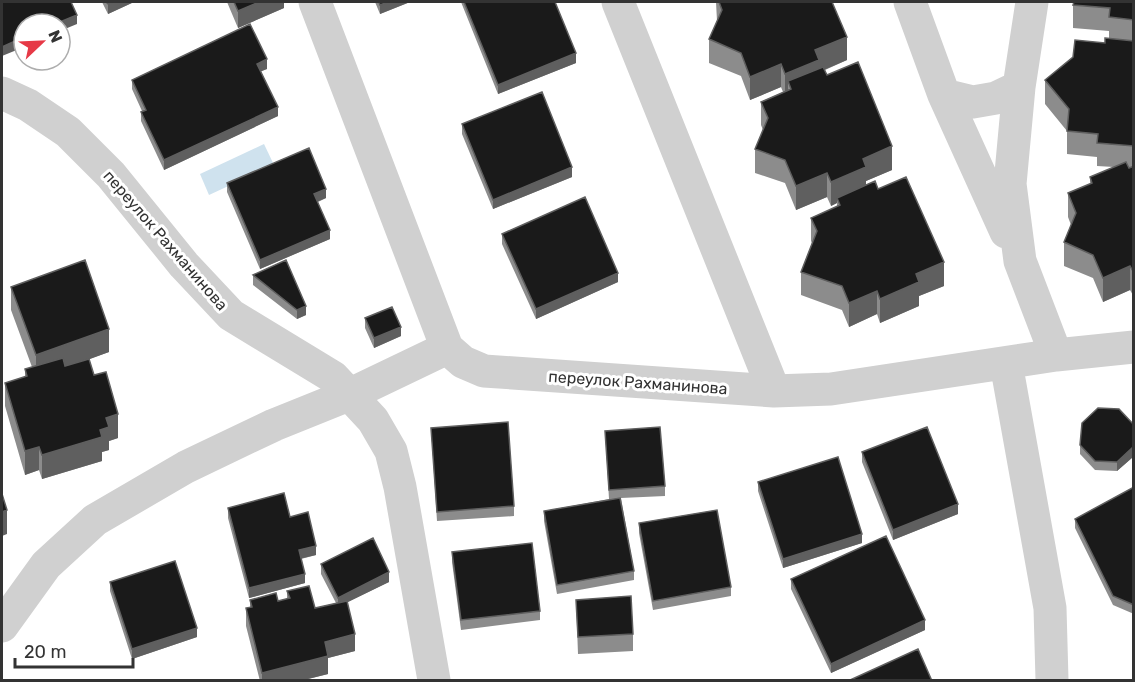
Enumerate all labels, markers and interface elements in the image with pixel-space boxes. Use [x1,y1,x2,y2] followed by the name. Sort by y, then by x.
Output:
[12,12,72,72] north arrow
[44,27,66,45] text: N
[100,166,232,314] street label: переулок Рахманинова
[548,367,728,398] street label: переулок Рахманинова
[15,631,134,669] scale bar
[24,641,66,663] text: 20 m

